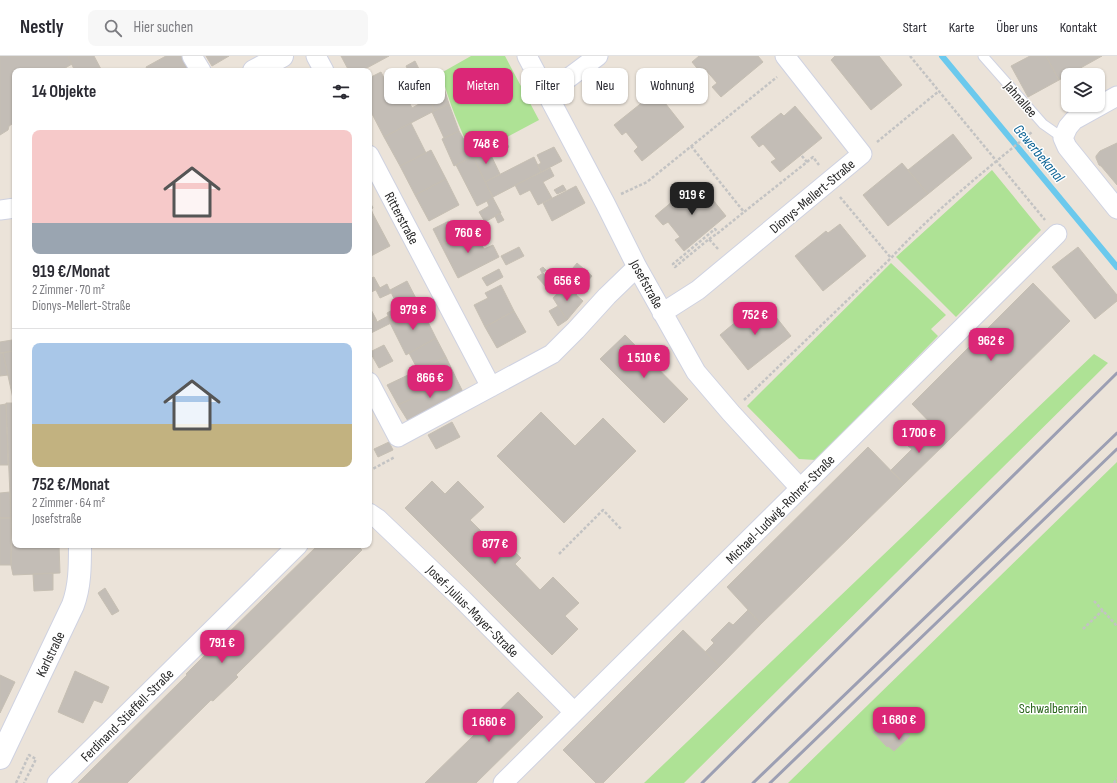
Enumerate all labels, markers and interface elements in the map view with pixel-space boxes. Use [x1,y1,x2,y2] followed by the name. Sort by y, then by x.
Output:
[88,10,368,46] search box
[20,16,64,39] text: Nestly
[102,17,124,39] icon: search
[134,18,193,37] text: Hier suchen
[903,19,927,36] text: Start
[949,19,974,36] text: Karte
[996,19,1038,36] text: Über uns
[1060,19,1097,36] text: Kontakt
[384,68,445,104] chip: Kaufen
[453,68,513,104] chip: Mieten
[521,68,574,104] chip: Filter
[582,68,628,104] chip: Neu
[636,68,708,104] chip: Wohnung
[1061,68,1105,112] map controls
[1061,68,1105,112] button: layers
[1000,77,1041,121] street label: Jahnallee
[330,81,352,103] icon: filters
[32,82,96,102] text: 14 Objekte
[1009,120,1069,187] water label: Gewerbekanal
[458,131,514,165] pin: 748 €
[473,136,499,152] text: 748 €
[156,156,228,228] icon: home
[766,156,858,237] street label: Dionys-Mellert-Straße
[664,182,720,216] pin: 919 €
[679,187,705,203] text: 919 €
[381,189,422,247] street label: Ritterstraße
[440,220,496,254] pin: 760 €
[455,225,481,241] text: 760 €
[626,256,667,312] street label: Josefstraße
[32,262,110,282] text: 919 €/Monat
[539,268,595,302] pin: 656 €
[554,273,580,289] text: 656 €
[32,282,105,298] text: 2 Zimmer · 70 m²
[385,297,441,331] pin: 979 €
[32,298,130,314] text: Dionys-Mellert-Straße
[400,302,426,318] text: 979 €
[727,302,783,336] pin: 752 €
[742,307,768,323] text: 752 €
[963,328,1019,362] pin: 962 €
[978,333,1004,349] text: 962 €
[607,345,681,379] pin: 1 510 €
[628,350,660,366] text: 1 510 €
[402,365,458,399] pin: 866 €
[156,369,228,441] icon: home
[416,370,444,386] text: 866 €
[882,420,956,454] pin: 1 700 €
[902,425,936,441] text: 1 700 €
[722,451,838,567] street label: Michael-Ludwig-Rohrer-Straße
[32,475,110,495] text: 752 €/Monat
[32,495,105,511] text: 2 Zimmer · 64 m²
[32,511,82,527] text: Josefstraße
[467,531,523,565] pin: 877 €
[482,536,508,552] text: 877 €
[422,561,522,661] street label: Josef-Julius-Mayer-Straße
[32,629,69,680] street label: Karlstraße
[194,630,250,664] pin: 791 €
[209,635,235,651] text: 791 €
[77,665,177,765] street label: Ferdinand-Stieffell-Straße
[1019,700,1087,717] park label: Schwalbenrain
[862,707,936,741] pin: 1 680 €
[452,709,526,743] pin: 1 660 €
[882,712,916,728] text: 1 680 €
[472,714,506,730] text: 1 660 €

